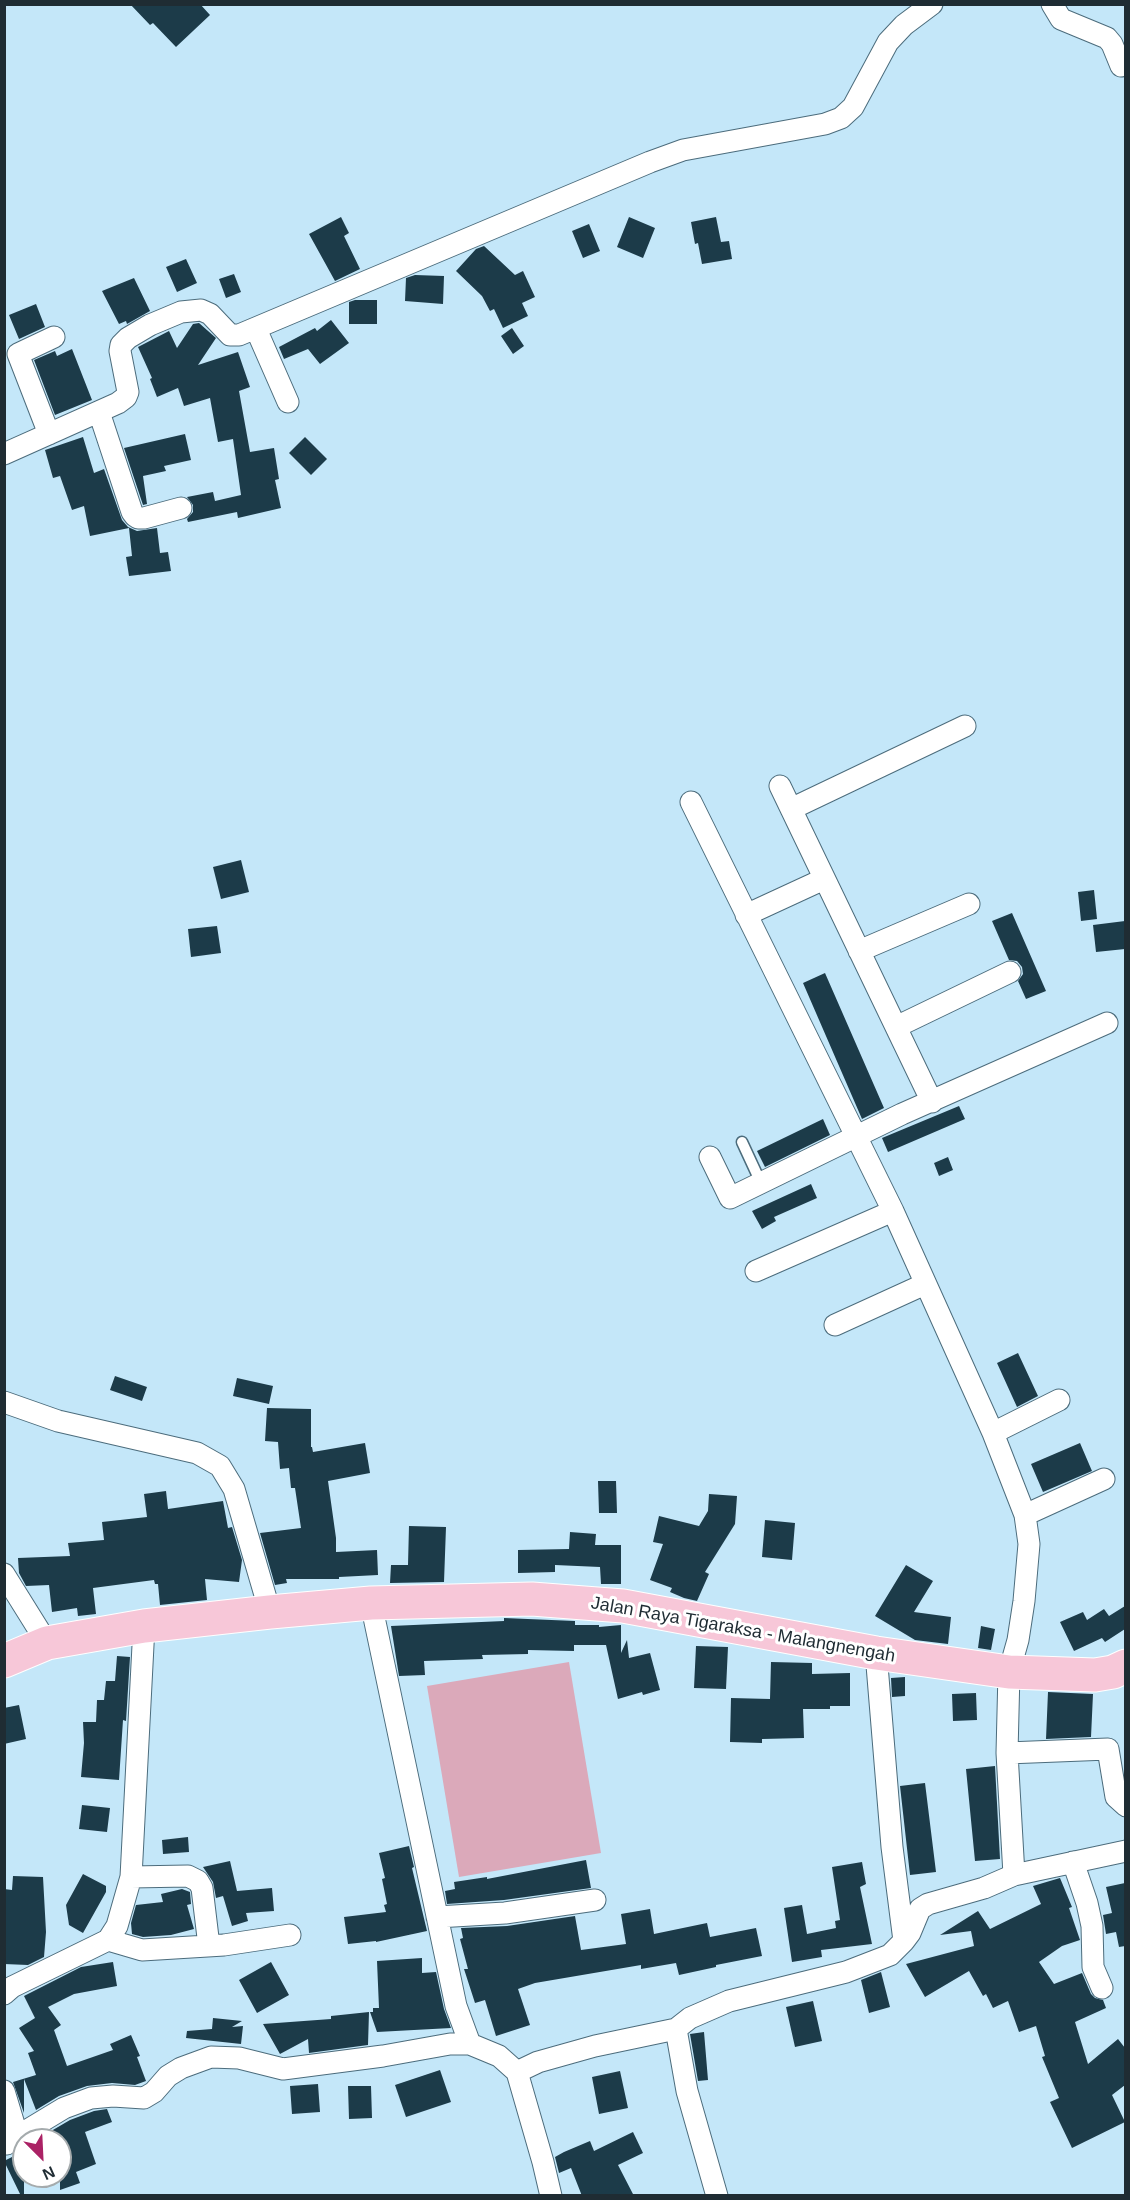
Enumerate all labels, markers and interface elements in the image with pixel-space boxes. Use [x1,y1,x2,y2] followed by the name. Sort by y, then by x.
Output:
[589,1593,897,1667] street label: Jalan Raya Tigaraksa - Malangnengah
[12,2128,72,2188] north arrow
[40,2163,57,2183] text: N

